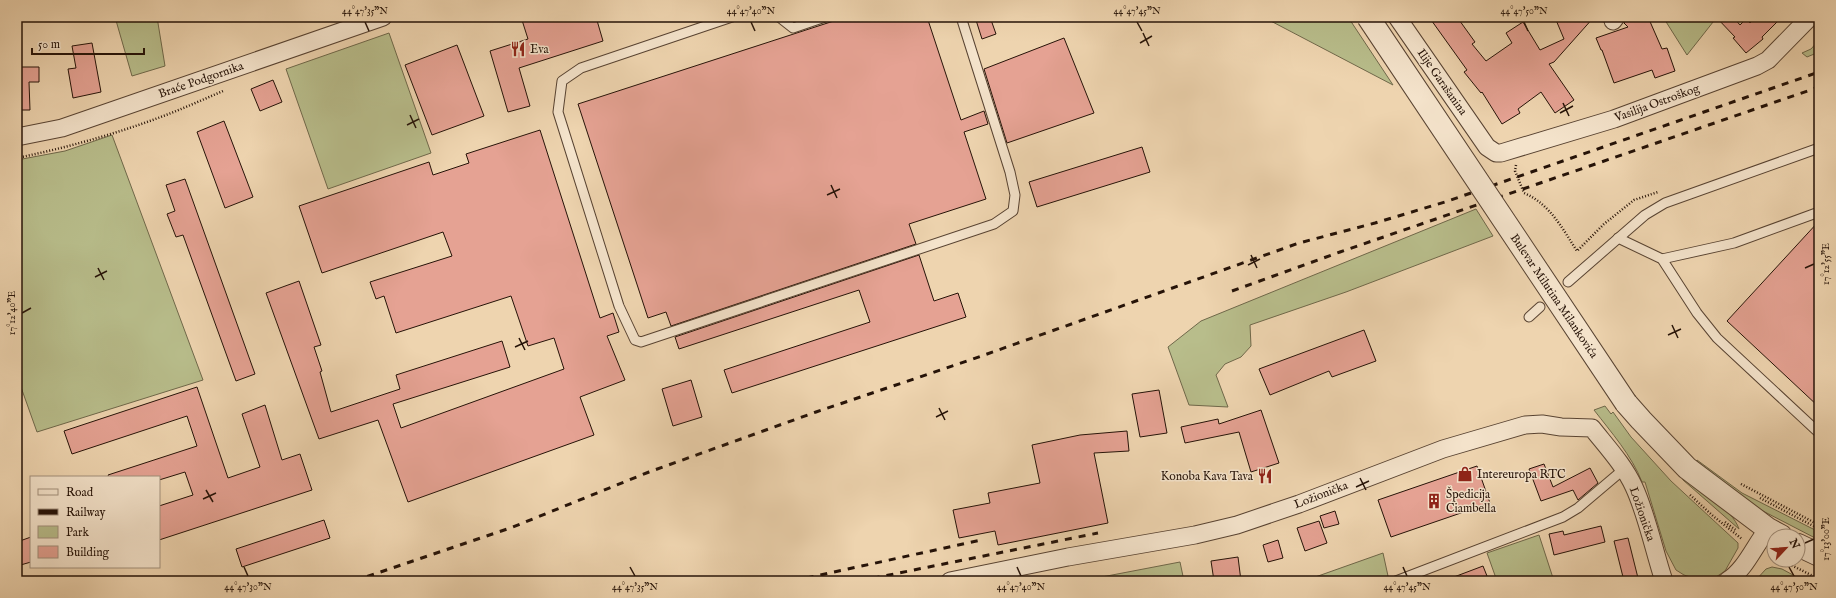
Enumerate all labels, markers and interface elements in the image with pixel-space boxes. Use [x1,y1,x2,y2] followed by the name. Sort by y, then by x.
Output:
[342,5,388,18] text: 44°47'35"N
[727,5,776,18] text: 44°47'40"N
[1113,5,1161,18] text: 44°47'45"N
[1500,5,1548,18] text: 44°47'50"N
[32,30,144,56] scale bar
[38,37,60,52] text: 50 m
[509,40,527,58] restaurant icon: Eva
[530,42,550,57] place label: Eva
[1414,46,1471,119] street label: Ilije Garašanina
[157,58,246,102] street label: Braće Podgornika
[1611,80,1702,126] street label: Vasilija Ostroškog
[1507,231,1602,362] street label: Bulevar Milutina Milankovića
[1820,243,1833,285] text: 17°12'55"E
[6,291,19,335] text: 17°12'40"E
[1456,465,1474,483] shop icon: Intereuropa RTC
[1256,467,1274,485] restaurant icon: Konoba Kava Tava
[1477,467,1566,483] place label: Intereuropa RTC
[1161,469,1254,484] place label: Konoba Kava Tava
[30,476,160,568] legend
[1292,478,1351,512] street label: Ložionička
[66,485,94,500] text: Road
[1626,485,1659,544] street label: Ložionička
[1446,486,1497,516] place label: Špedicija Ciambella
[1425,492,1443,510] building icon: Špedicija Ciambella
[66,505,105,520] text: Railway
[1820,517,1833,561] text: 17°13'00"E
[66,525,89,540] text: Park
[1766,528,1806,568] north arrow
[1785,536,1803,552] text: N
[66,545,110,560] text: Building
[224,581,272,594] text: 44°47'30"N
[612,581,658,594] text: 44°47'35"N
[997,581,1046,594] text: 44°47'40"N
[1383,581,1431,594] text: 44°47'45"N
[1770,581,1818,594] text: 44°47'50"N

